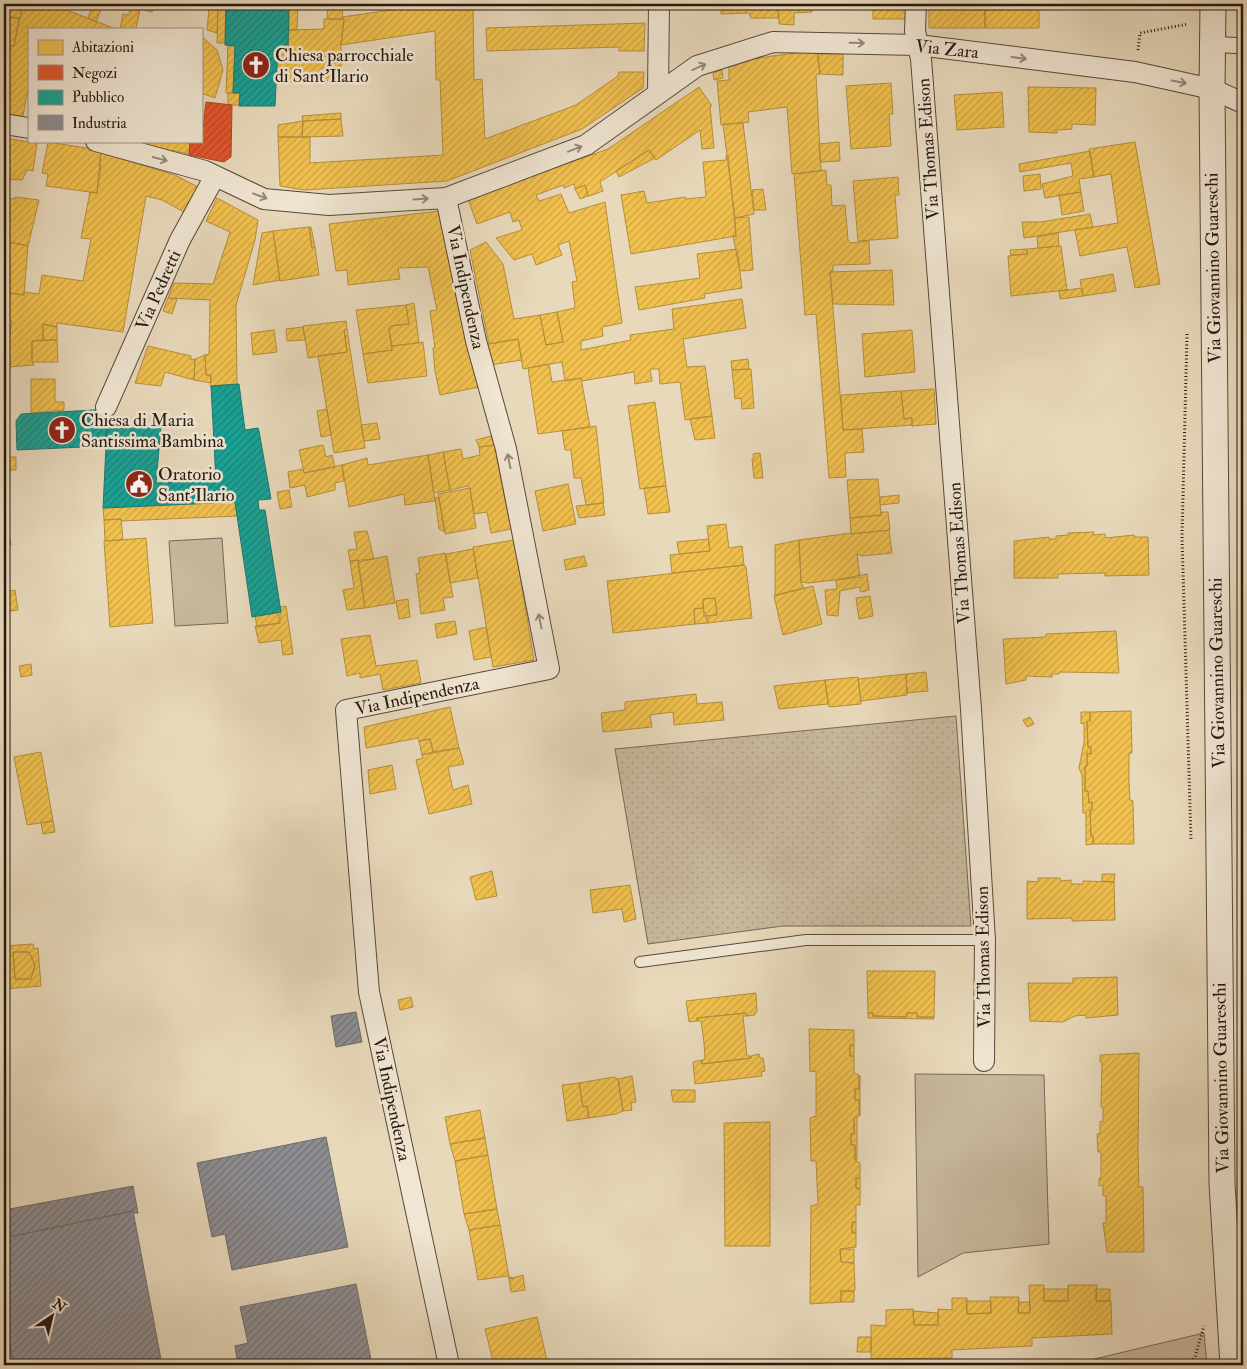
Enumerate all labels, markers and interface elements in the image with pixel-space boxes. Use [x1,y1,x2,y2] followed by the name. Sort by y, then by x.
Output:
[28,28,202,142] legend
[914,35,980,64] street label: Via Zara
[71,38,134,57] text: Abitazioni
[849,39,865,48] one-way arrow
[275,44,414,88] place label: Chiesa parrocchiale di Sant'Ilario
[241,50,271,80] church icon: Chiesa parrocchiale di Sant'Ilario
[1011,53,1027,63] one-way arrow
[691,61,706,71] one-way arrow
[72,64,117,83] text: Negozi
[912,77,945,221] street label: Via Thomas Edison
[1171,78,1187,87] one-way arrow
[72,88,124,107] text: Pubblico
[72,114,127,133] text: Industria
[566,144,582,153] one-way arrow
[152,155,168,164] one-way arrow
[1200,172,1227,364] street label: Via Giovannino Guareschi
[252,192,267,201] one-way arrow
[413,195,429,204] one-way arrow
[441,223,490,352] street label: Via Indipendenza
[131,246,186,334] street label: Via Pedretti
[81,409,224,453] place label: Chiesa di Maria Santissima Bambina
[47,415,77,445] church icon: Chiesa di Maria Santissima Bambina
[503,454,513,470] one-way arrow
[158,463,235,507] place label: Oratorio Sant'Ilario
[124,469,154,499] public building icon: Oratorio Sant'Ilario
[943,481,976,625] street label: Via Thomas Edison
[1204,577,1231,769] street label: Via Giovannino Guareschi
[534,613,544,629] one-way arrow
[353,672,482,721] street label: Via Indipendenza
[971,886,996,1028] street label: Via Thomas Edison
[1208,982,1235,1174] street label: Via Giovannino Guareschi
[367,1035,416,1164] street label: Via Indipendenza
[28,1292,78,1342] north arrow
[48,1295,70,1317] text: N

